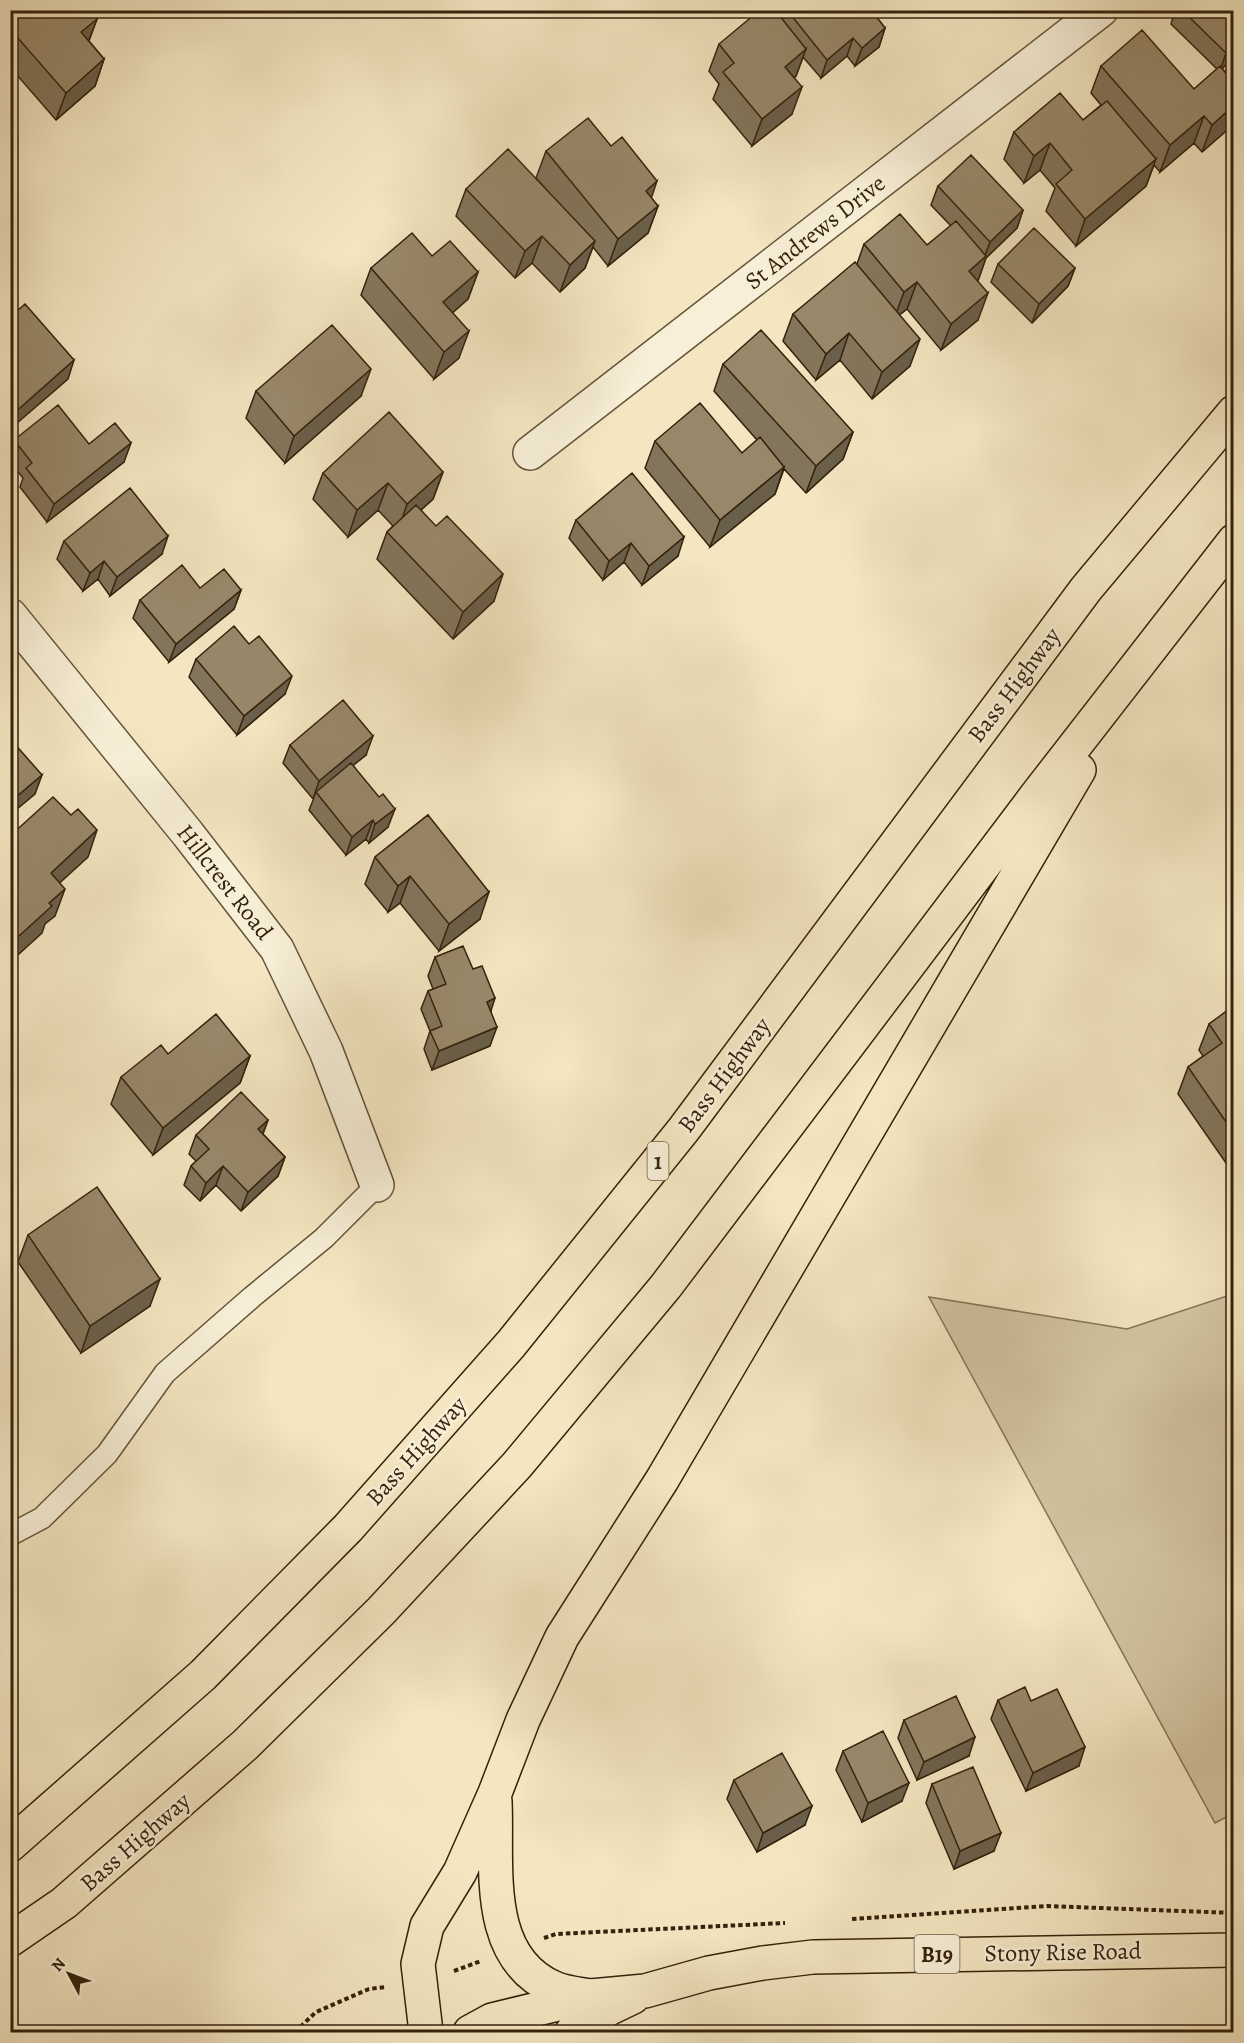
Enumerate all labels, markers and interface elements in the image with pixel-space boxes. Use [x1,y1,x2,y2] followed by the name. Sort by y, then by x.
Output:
[738,167,892,297] street label: St Andrews Drive
[960,621,1068,749] street label: Bass Highway
[170,818,280,947] street label: Hillcrest Road
[670,1011,778,1139] street label: Bass Highway
[648,1142,668,1180] road number: 1
[358,1389,474,1512] street label: Bass Highway
[73,1785,197,1899] street label: Bass Highway
[914,1935,960,1973] road number: B19
[984,1935,1142,1969] street label: Stony Rise Road
[39,1944,99,2004] north arrow
[46,1953,71,1976] text: N

